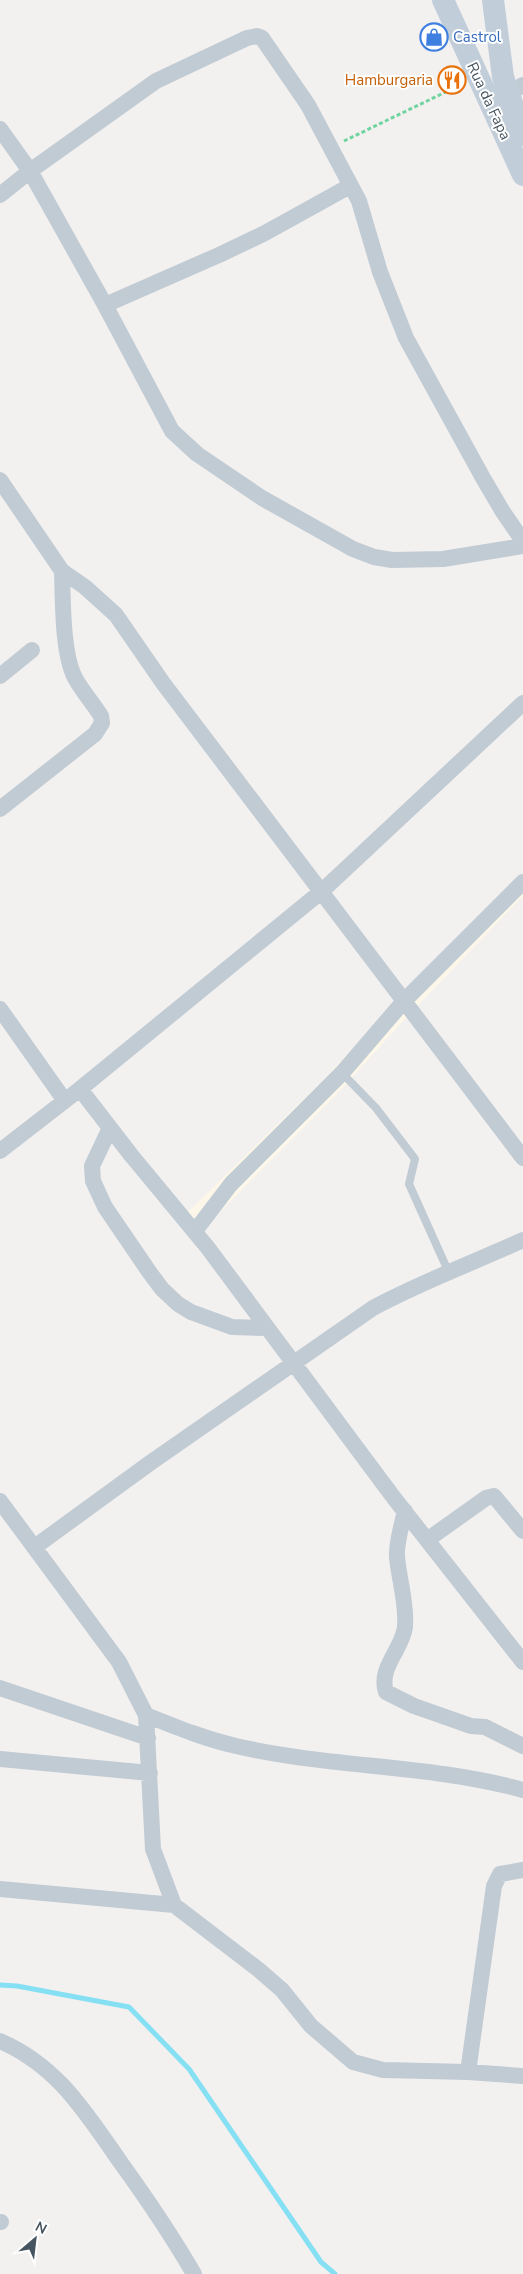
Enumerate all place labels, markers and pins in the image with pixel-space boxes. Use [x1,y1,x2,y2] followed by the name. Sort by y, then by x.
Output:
[419,22,449,52] shop icon: Castrol
[453,27,502,47] place label: Castrol
[437,65,467,95] restaurant icon: Hamburgaria
[345,70,433,90] place label: Hamburgaria

